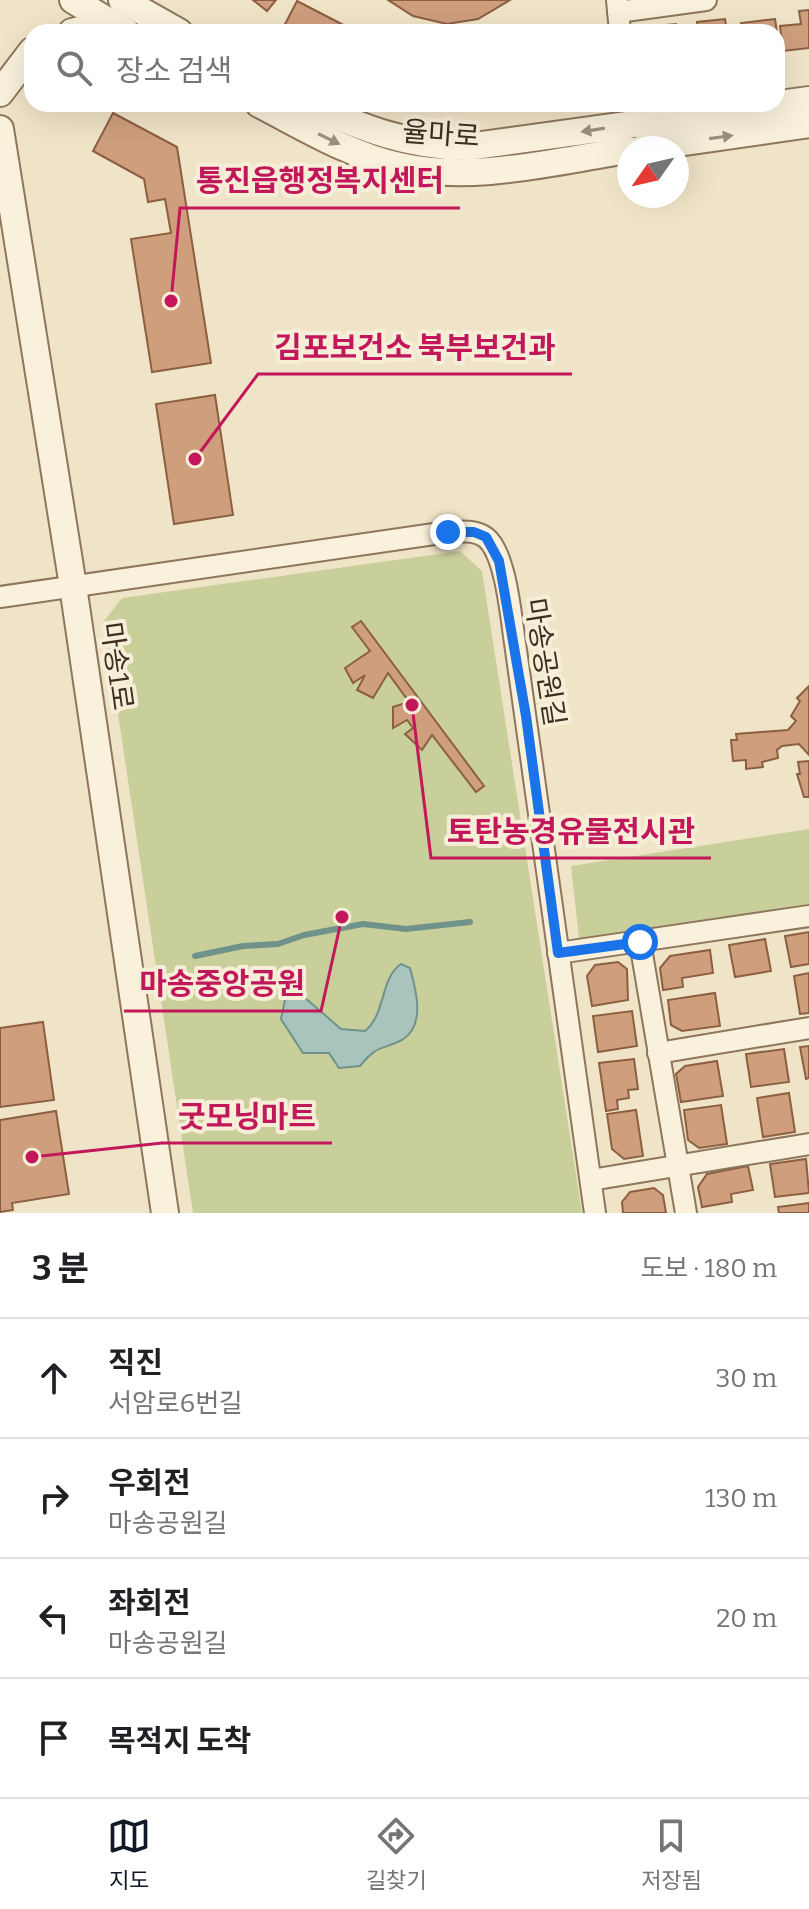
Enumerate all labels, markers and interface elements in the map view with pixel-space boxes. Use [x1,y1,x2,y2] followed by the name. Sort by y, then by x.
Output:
[24,24,785,112] search box
[52,46,96,90] icon: search
[116,53,232,89] text: 장소 검색
[401,115,481,153] street label: 율마로
[580,124,605,137] one-way arrow
[709,130,734,143] one-way arrow
[317,132,340,146] one-way arrow
[617,136,689,208] north arrow
[180,154,460,208] callout: 통진읍행정복지센터
[196,163,444,199] text: 통진읍행정복지센터
[258,320,572,374] callout: 김포보건소 북부보건과
[274,330,556,366] text: 김포보건소 북부보건과
[430,514,466,550] route end
[519,596,571,728] street label: 마송공원길
[94,620,140,712] street label: 마송1로
[431,804,711,858] callout: 토탄농경유물전시관
[447,814,695,850] text: 토탄농경유물전시관
[622,924,658,960] route start
[124,957,321,1011] callout: 마송중앙공원
[139,966,305,1002] text: 마송중앙공원
[162,1089,332,1143] callout: 굿모닝마트
[178,1099,316,1135] text: 굿모닝마트
[32,1248,89,1289] text: 3 분
[640,1253,777,1284] text: 도보 · 180 m
[108,1345,163,1381] text: 직진
[32,1356,76,1400] icon: ahead
[716,1363,777,1394] text: 30 m
[108,1388,243,1419] text: 서암로6번길
[108,1465,191,1501] text: 우회전
[32,1476,76,1520] icon: right
[705,1483,777,1514] text: 130 m
[108,1508,228,1539] text: 마송공원길
[108,1585,191,1621] text: 좌회전
[32,1596,76,1640] icon: left
[716,1603,777,1634] text: 20 m
[108,1628,228,1659] text: 마송공원길
[32,1716,76,1760] icon: arrive
[108,1723,251,1759] text: 목적지 도착
[107,1814,151,1894] tab: 지도
[366,1814,426,1894] tab: 길찾기
[641,1814,702,1894] tab: 저장됨

